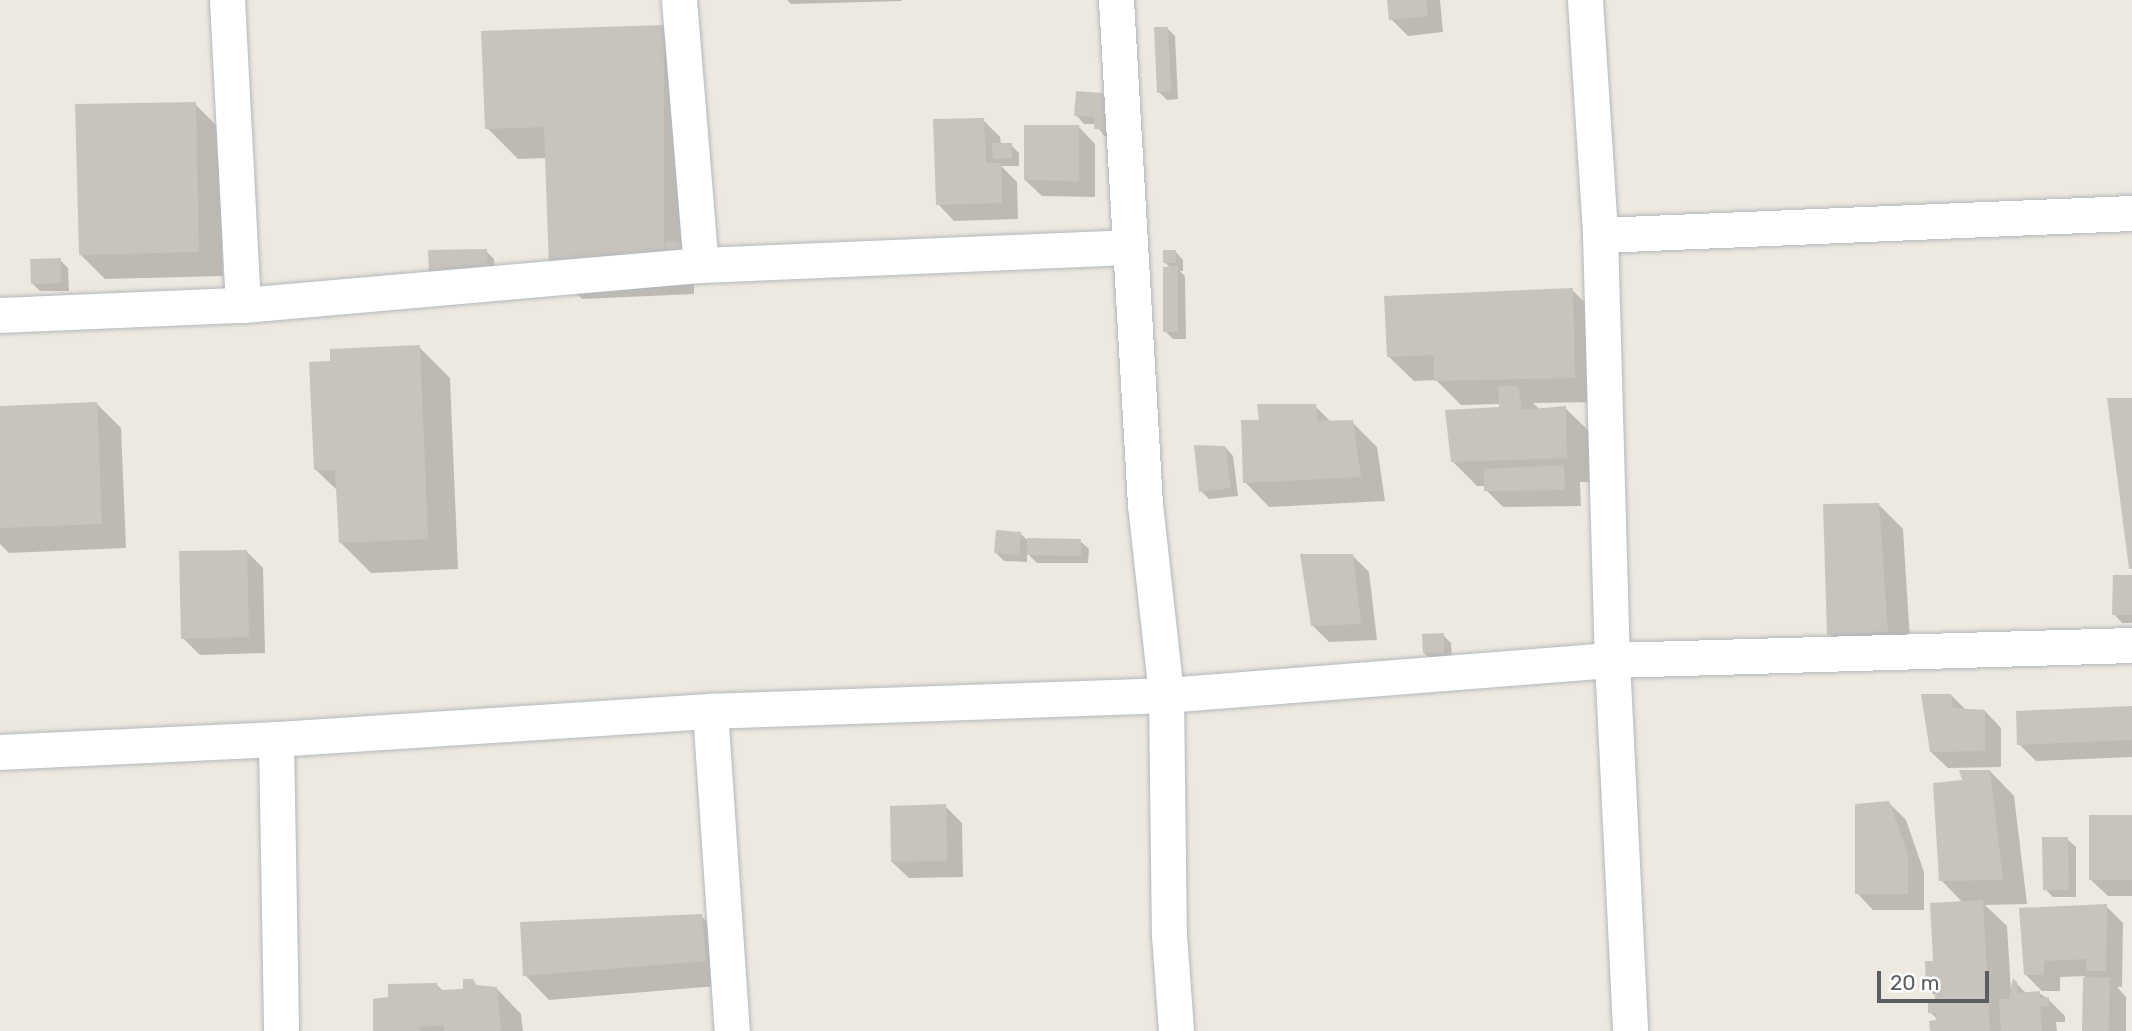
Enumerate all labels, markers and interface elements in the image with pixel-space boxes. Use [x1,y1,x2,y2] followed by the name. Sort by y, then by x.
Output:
[1880,958,1992,1002] scale bar
[1890,970,1939,995] text: 20 m

